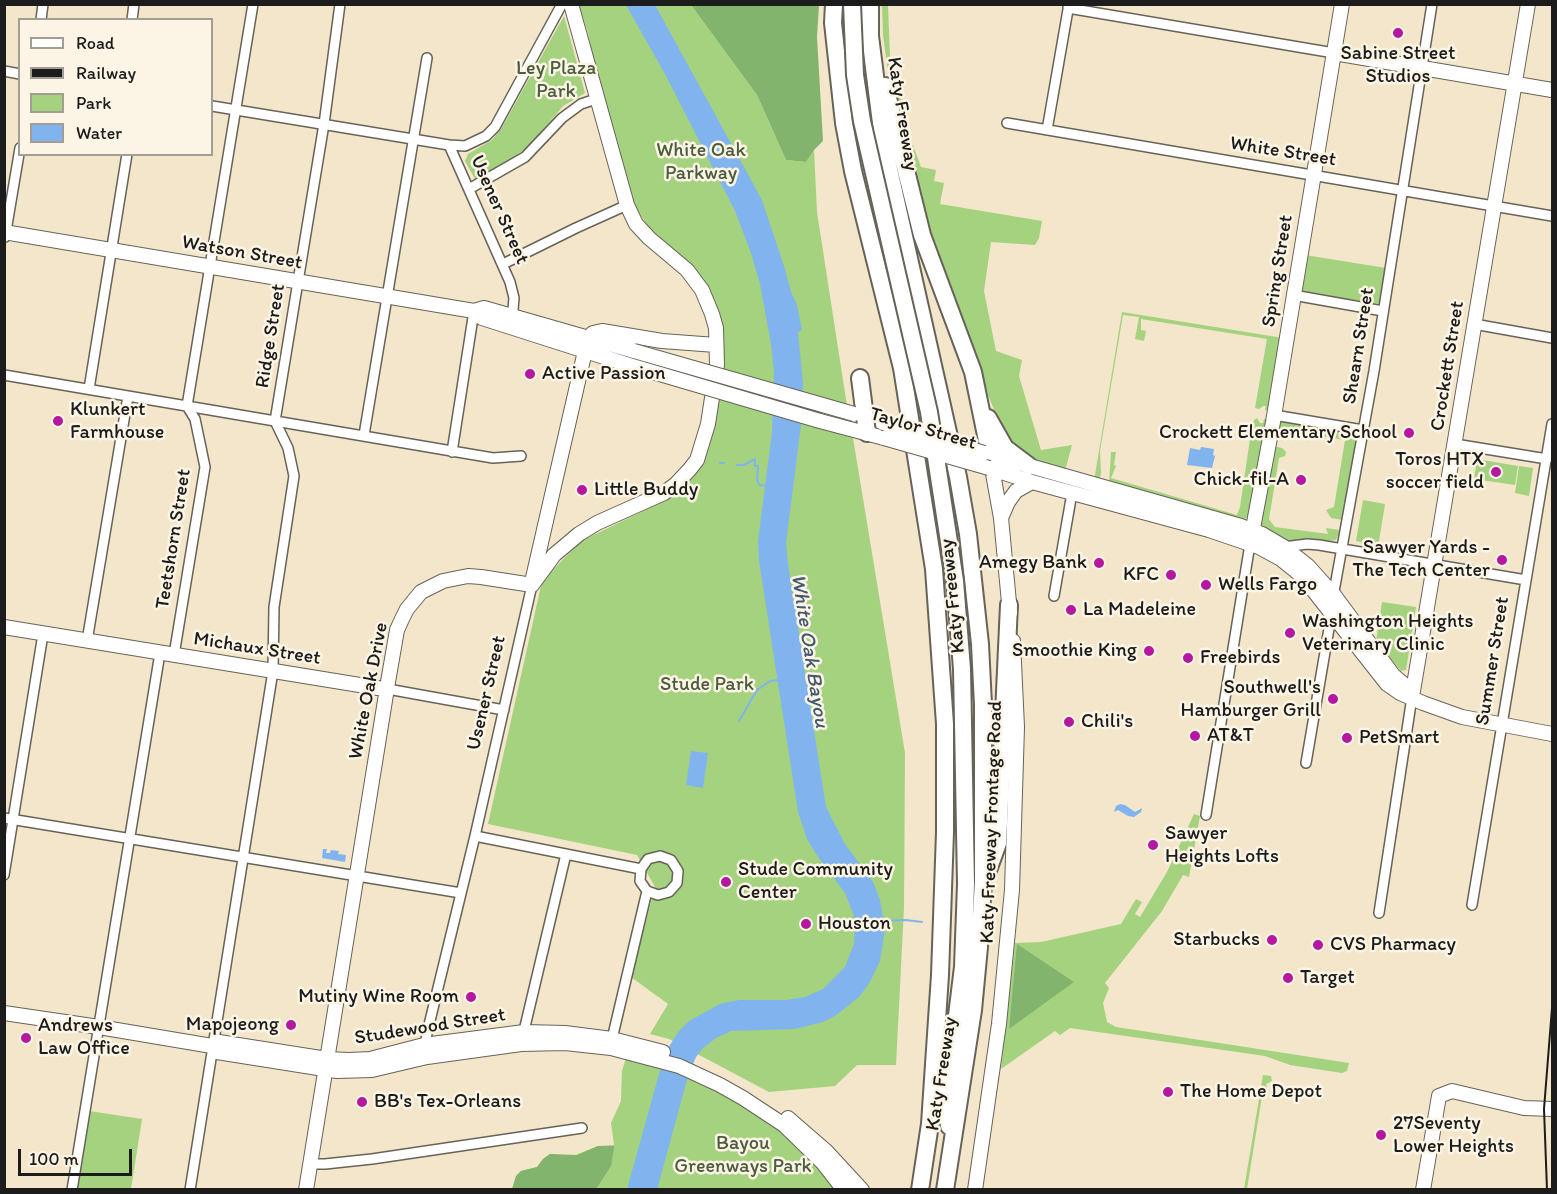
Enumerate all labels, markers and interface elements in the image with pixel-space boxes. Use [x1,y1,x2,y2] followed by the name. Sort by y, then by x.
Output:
[18,18,213,156] legend
[1391,26,1405,40] marker: Sabine Street Studios
[76,32,115,54] text: Road
[1341,42,1455,89] place label: Sabine Street Studios
[881,55,923,173] street label: Katy Freeway
[516,57,596,104] park label: Ley Plaza Park
[76,62,136,84] text: Railway
[76,92,111,114] text: Park
[76,122,122,144] text: Water
[1228,132,1338,172] street label: White Street
[656,139,746,186] park label: White Oak Parkway
[464,152,534,268] street label: Usener Street
[1257,213,1299,329] street label: Spring Street
[180,231,304,275] street label: Watson Street
[251,282,291,390] street label: Ridge Street
[1338,286,1380,406] street label: Shearn Street
[1426,299,1470,433] street label: Crockett Street
[542,362,666,386] place label: Active Passion
[523,367,537,381] marker: Active Passion
[70,398,164,445] place label: Klunkert Farmhouse
[867,402,979,456] street label: Taylor Street
[51,414,65,428] marker: Klunkert Farmhouse
[1159,421,1397,445] place label: Crockett Elementary School
[1402,426,1416,440] marker: Crockett Elementary School
[1386,448,1484,495] place label: Toros HTX soccer field
[1489,465,1503,479] marker: Toros HTX soccer field
[151,467,197,611] street label: Teetshorn Street
[1194,468,1289,492] place label: Chick-fil-A
[1294,473,1308,487] marker: Chick-fil-A
[594,478,698,502] place label: Little Buddy
[575,483,589,497] marker: Little Buddy
[1352,536,1490,583] place label: Sawyer Yards - The Tech Center
[935,538,971,654] street label: Katy Freeway
[979,551,1087,575] place label: Amegy Bank
[1495,553,1509,567] marker: Sawyer Yards - The Tech Center
[1092,556,1106,570] marker: Amegy Bank
[1123,563,1159,587] place label: KFC
[1164,568,1178,582] marker: KFC
[784,572,834,730] water label: White Oak Bayou
[1218,573,1317,597] place label: Wells Fargo
[1199,578,1213,592] marker: Wells Fargo
[1471,595,1515,727] street label: Summer Street
[1083,598,1196,622] place label: La Madeleine
[1064,603,1078,617] marker: La Madeleine
[1302,610,1474,657] place label: Washington Heights Veterinary Clinic
[344,620,394,762] street label: White Oak Drive
[1283,626,1297,640] marker: Washington Heights Veterinary Clinic
[192,627,322,671] street label: Michaux Street
[462,633,512,753] street label: Usener Street
[1012,639,1137,663] place label: Smoothie King
[1142,644,1156,658] marker: Smoothie King
[1200,646,1280,670] place label: Freebirds
[1181,651,1195,665] marker: Freebirds
[660,673,754,697] park label: Stude Park
[1181,676,1321,723] place label: Southwell's Hamburger Grill
[1326,692,1340,706] marker: Southwell's Hamburger Grill
[976,700,1008,944] street label: Katy Freeway Frontage Road
[1081,710,1133,734] place label: Chili's
[1062,715,1076,729] marker: Chili's
[1207,724,1254,748] place label: AT&T
[1359,726,1440,750] place label: PetSmart
[1188,729,1202,743] marker: AT&T
[1340,731,1354,745] marker: PetSmart
[1165,822,1279,869] place label: Sawyer Heights Lofts
[1146,838,1160,852] marker: Sawyer Heights Lofts
[738,858,893,905] place label: Stude Community Center
[719,875,733,889] marker: Stude Community Center
[818,912,891,936] place label: Houston
[799,917,813,931] marker: Houston
[1173,928,1260,952] place label: Starbucks
[1265,933,1279,947] marker: Starbucks
[1330,933,1456,957] place label: CVS Pharmacy
[1311,938,1325,952] marker: CVS Pharmacy
[1300,966,1355,990] place label: Target
[1281,971,1295,985] marker: Target
[298,985,459,1009] place label: Mutiny Wine Room
[464,990,478,1004] marker: Mutiny Wine Room
[353,1003,507,1051] street label: Studewood Street
[186,1013,279,1037] place label: Mapojeong
[38,1014,130,1061] place label: Andrews Law Office
[921,1015,963,1133] street label: Katy Freeway
[284,1018,298,1032] marker: Mapojeong
[19,1031,33,1045] marker: Andrews Law Office
[1180,1080,1322,1104] place label: The Home Depot
[1161,1085,1175,1099] marker: The Home Depot
[374,1090,521,1114] place label: BB's Tex-Orleans
[355,1095,369,1109] marker: BB's Tex-Orleans
[1393,1112,1514,1159] place label: 27Seventy Lower Heights
[1374,1128,1388,1142] marker: 27Seventy Lower Heights
[674,1132,812,1179] park label: Bayou Greenways Park
[21,1137,135,1175] scale bar
[29,1148,79,1170] text: 100 m

